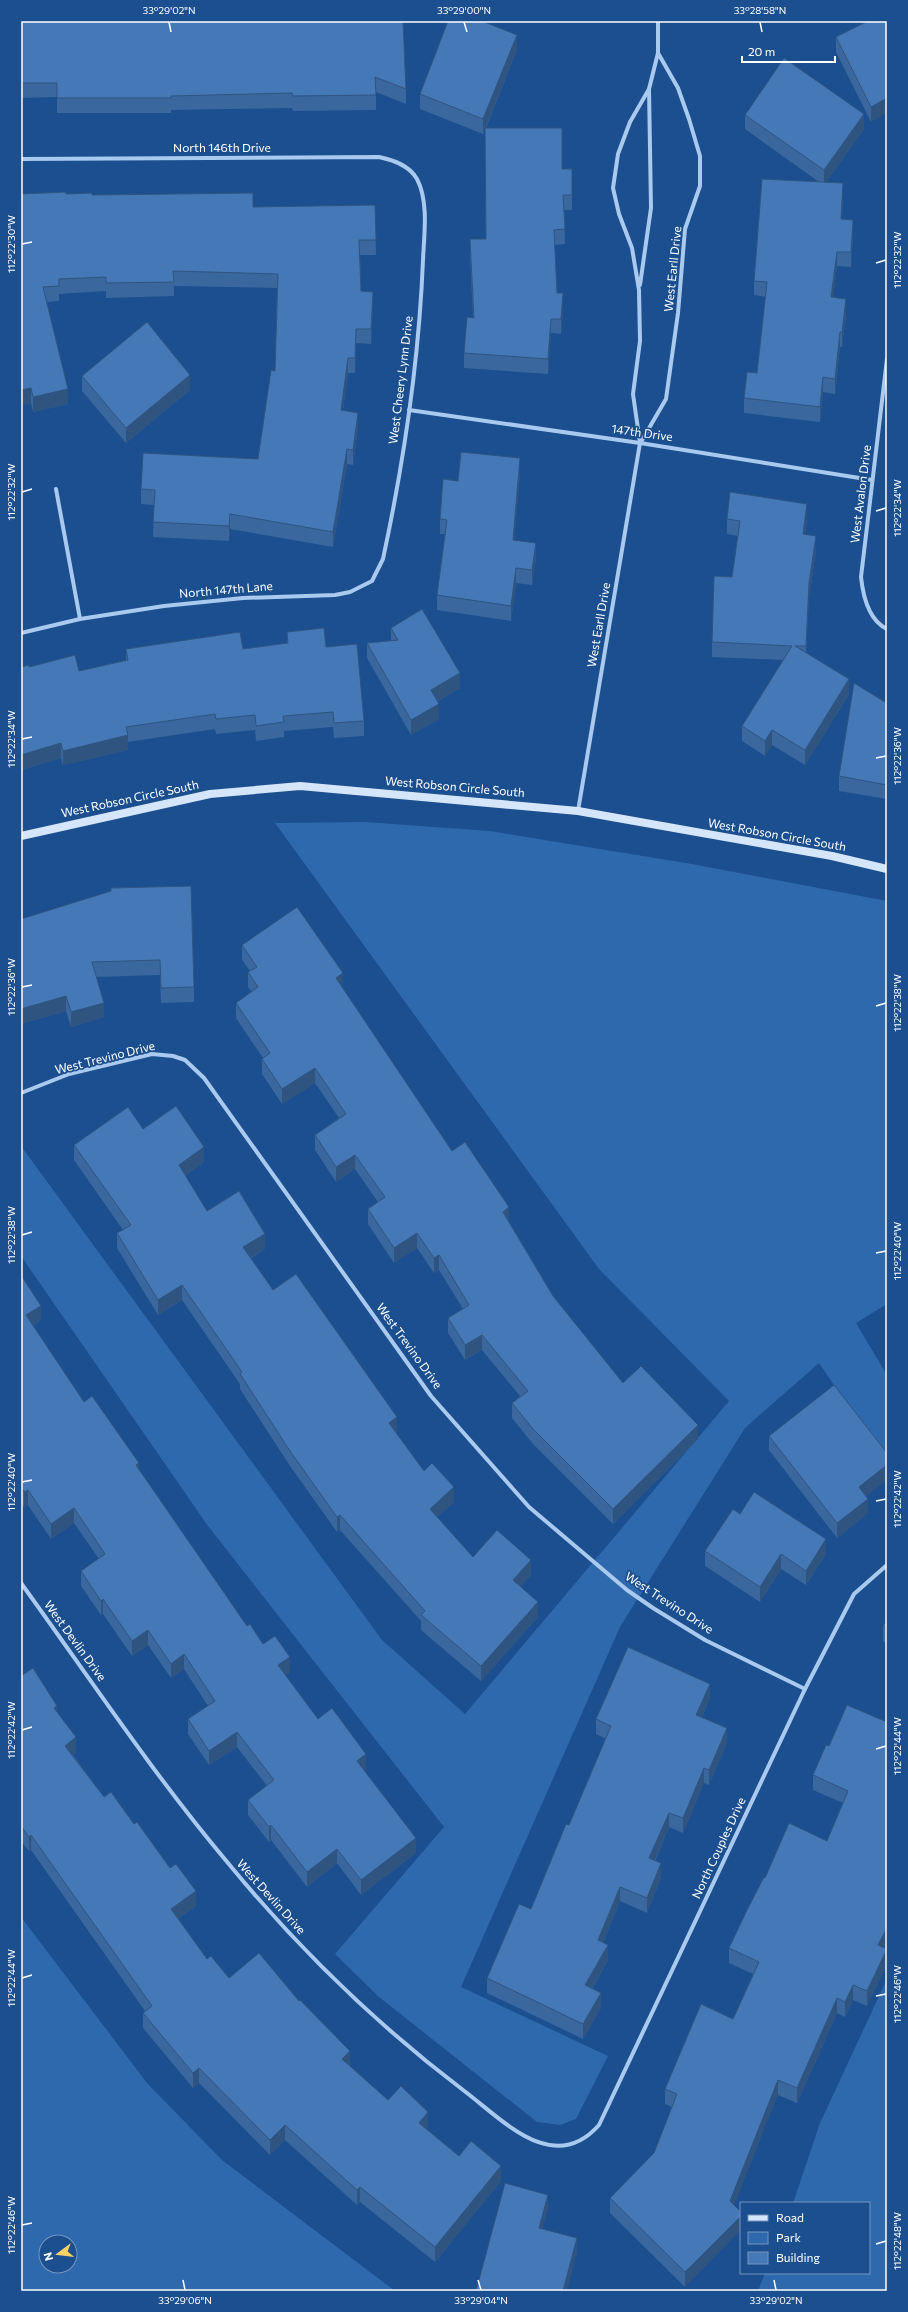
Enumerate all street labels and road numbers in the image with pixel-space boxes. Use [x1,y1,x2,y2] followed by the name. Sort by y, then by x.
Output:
[173,140,271,154] street label: North 146th Drive
[661,225,683,312] street label: West Earll Drive
[385,315,415,445] street label: West Cheery Lynn Drive
[611,421,674,443] street label: 147th Drive
[847,444,873,544] street label: West Avalon Drive
[178,578,273,600] street label: North 147th Lane
[584,581,612,668] street label: West Earll Drive
[385,773,526,799] street label: West Robson Circle South
[60,777,200,819] street label: West Robson Circle South
[707,815,847,853] street label: West Robson Circle South
[53,1038,156,1076] street label: West Trevino Drive
[374,1300,446,1391] street label: West Trevino Drive
[623,1568,716,1636] street label: West Trevino Drive
[42,1598,110,1683] street label: West Devlin Drive
[688,1795,748,1901] street label: North Couples Drive
[234,1856,309,1937] street label: West Devlin Drive

